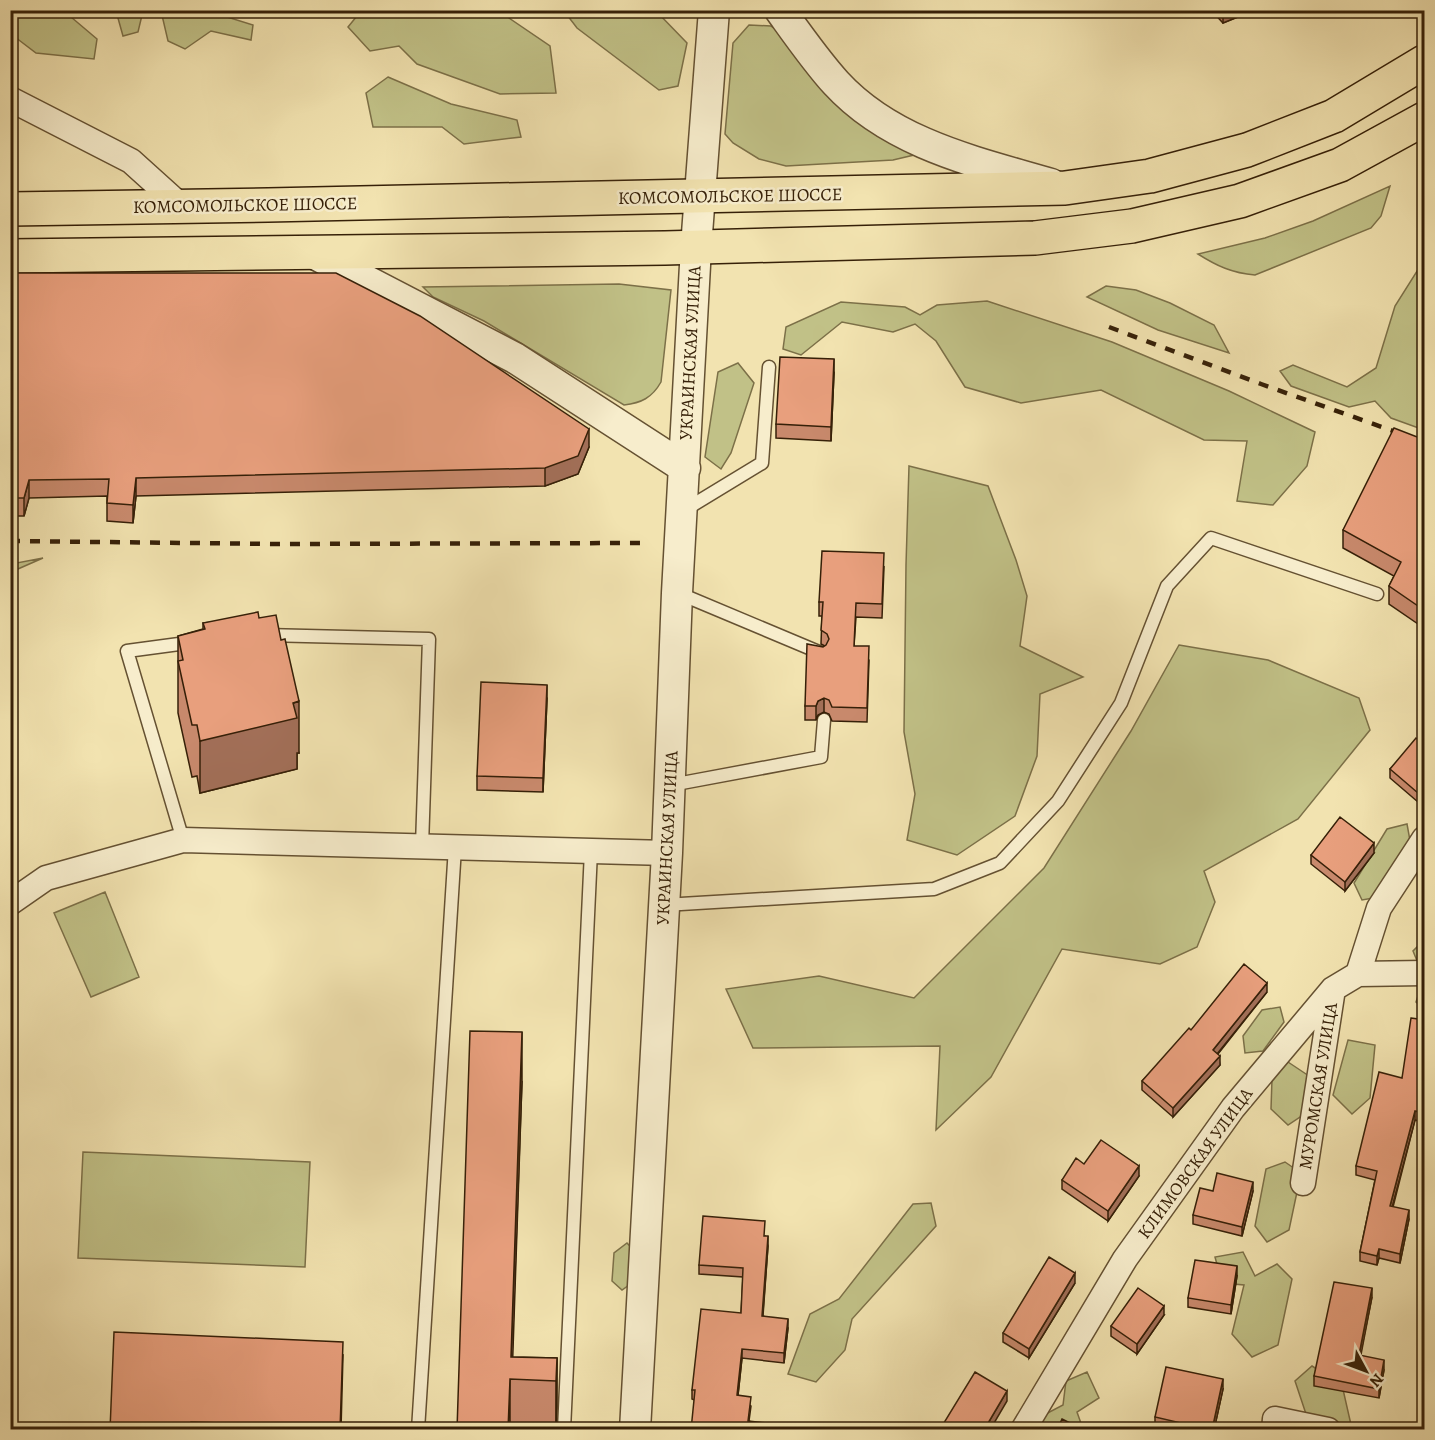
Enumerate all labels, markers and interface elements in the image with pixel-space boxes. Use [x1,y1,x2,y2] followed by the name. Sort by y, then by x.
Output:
[618,182,842,210] street label: КОМСОМОЛЬСКОЕ ШОССЕ
[133,191,357,219] street label: КОМСОМОЛЬСКОЕ ШОССЕ
[673,265,707,441] street label: УКРАИНСКАЯ УЛИЦА
[650,750,684,926] street label: УКРАИНСКАЯ УЛИЦА
[1293,1000,1343,1171] street label: МУРОМСКАЯ УЛИЦА
[1132,1082,1258,1243] street label: КЛИМОВСКАЯ УЛИЦА
[1336,1341,1396,1401] north arrow
[1364,1369,1389,1392] text: N

